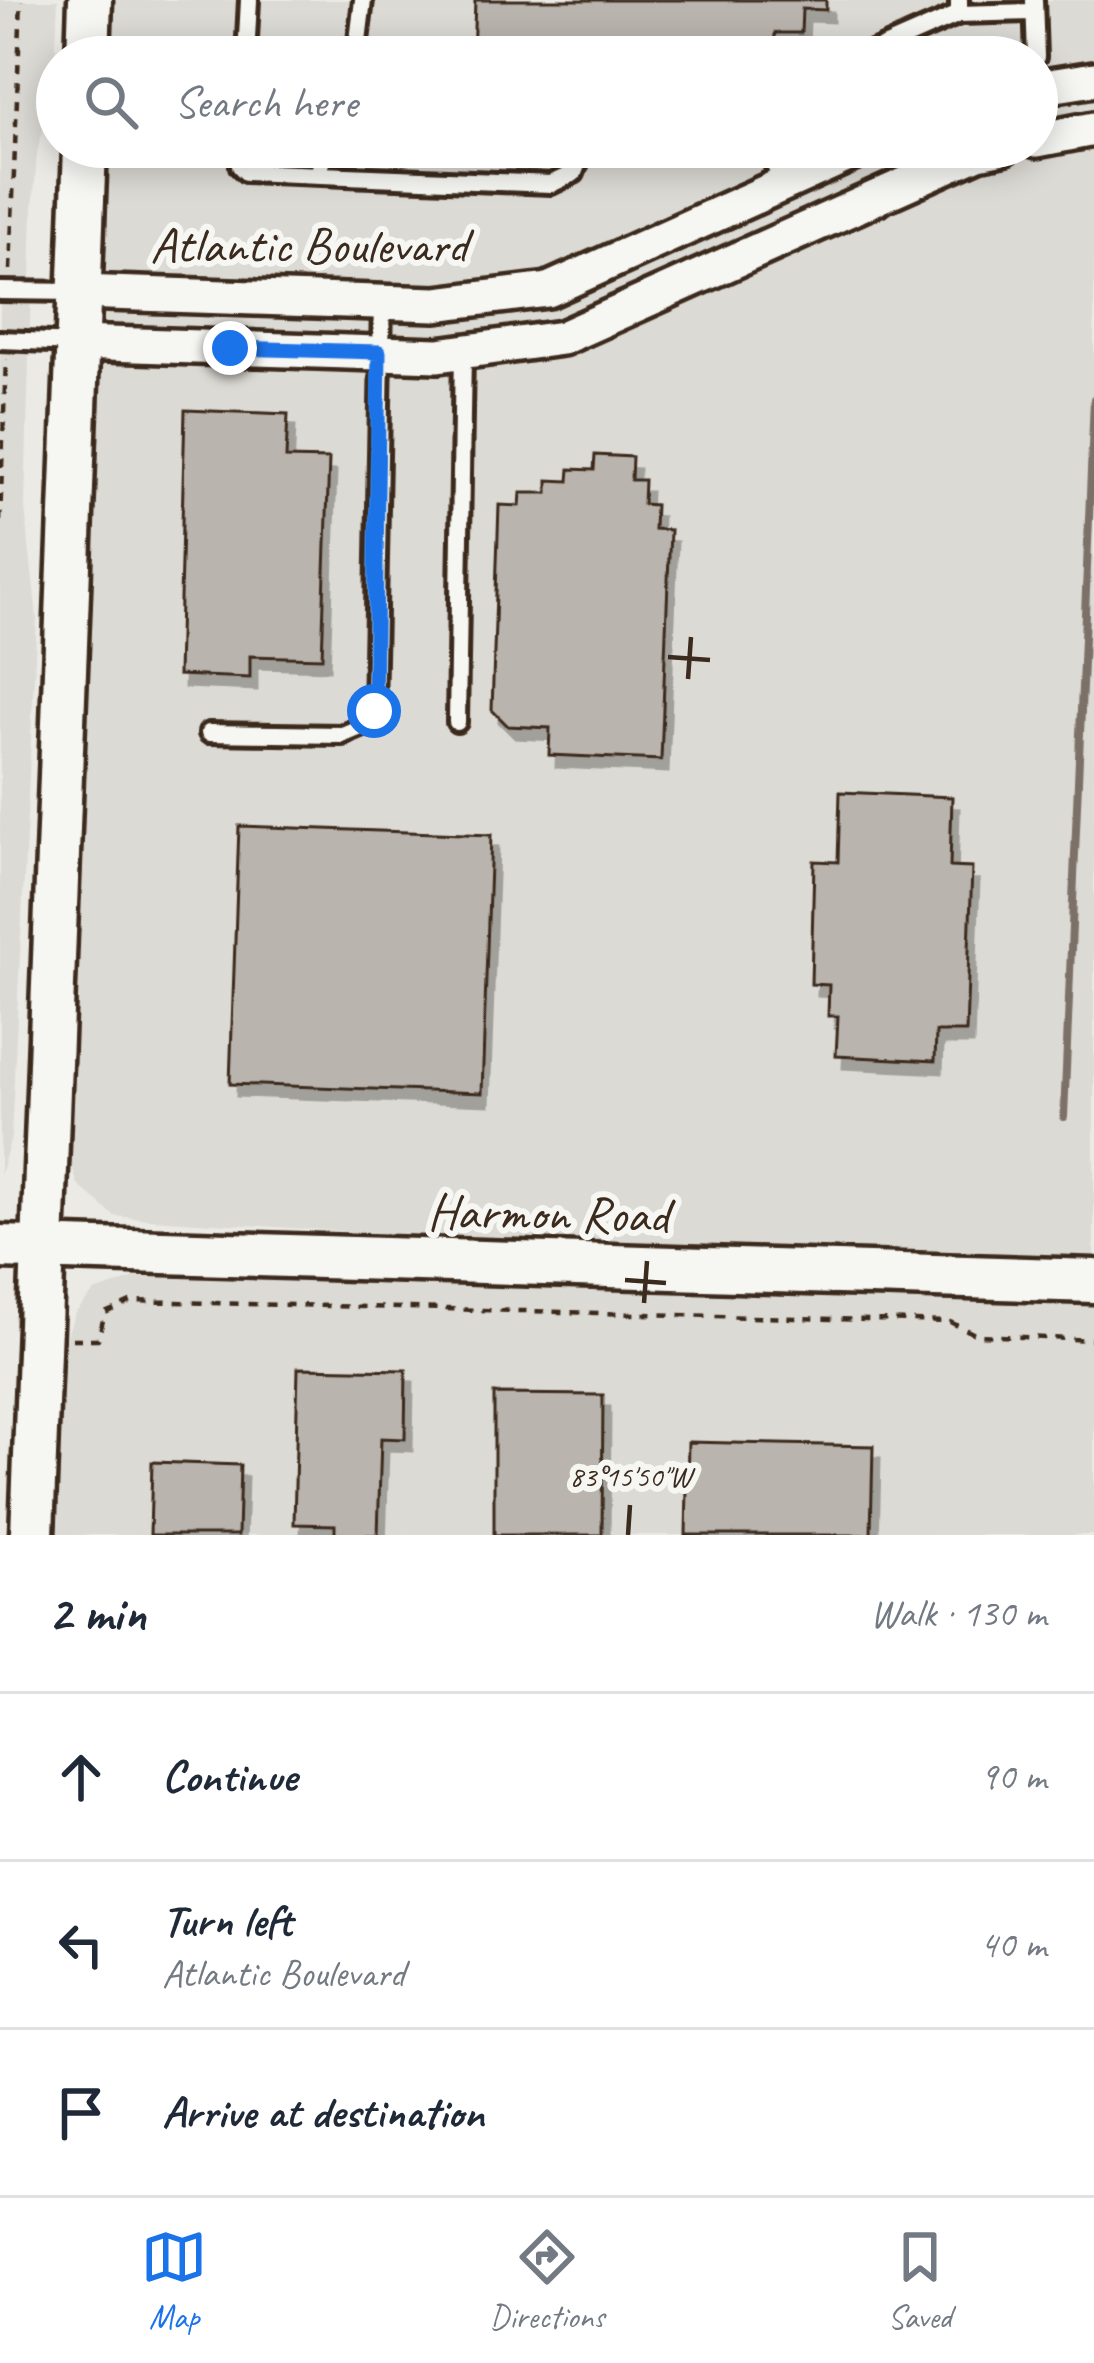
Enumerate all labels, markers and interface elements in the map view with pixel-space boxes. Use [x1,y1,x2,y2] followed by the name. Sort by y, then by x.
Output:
[36,36,1058,168] search box
[78,69,144,135] icon: search
[174,74,357,131] text: Search here
[150,213,475,277] street label: Atlantic Boulevard
[203,321,257,375] route end
[347,684,401,738] route start
[427,1179,676,1247] street label: Harmon Road
[569,1457,696,1495] text: 83°15'50"W
[48,1581,146,1645] text: 2 min
[870,1589,1046,1638] text: Walk · 130 m
[48,1744,114,1810] icon: ahead
[162,1748,296,1805] text: Continue
[980,1752,1046,1801] text: 90 m
[162,1892,292,1949] text: Turn left
[48,1912,114,1978] icon: left
[980,1920,1046,1969] text: 40 m
[162,1949,405,1998] text: Atlantic Boulevard
[48,2080,114,2146] icon: arrive
[162,2084,484,2141] text: Arrive at destination
[141,2224,207,2338] tab: Map
[490,2224,604,2338] tab: Directions
[887,2224,953,2338] tab: Saved

